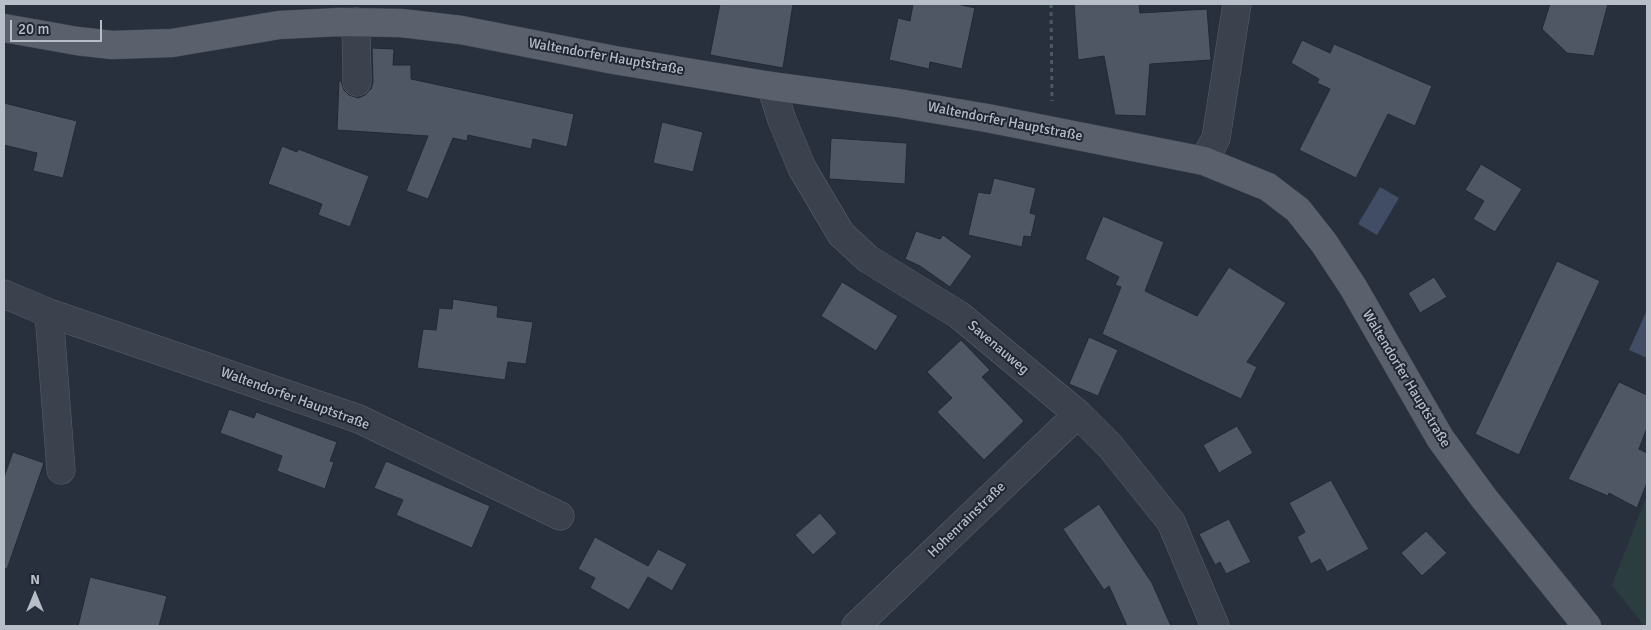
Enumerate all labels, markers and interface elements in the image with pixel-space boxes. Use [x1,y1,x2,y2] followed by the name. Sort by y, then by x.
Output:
[12,10,105,42] scale bar
[18,20,49,38] text: 20 m
[527,35,685,79] street label: Waltendorfer Hauptstraße
[926,99,1084,145] street label: Waltendorfer Hauptstraße
[1358,307,1454,451] street label: Waltendorfer Hauptstraße
[964,318,1032,378] street label: Savenauweg
[218,364,372,434] street label: Waltendorfer Hauptstraße
[925,479,1009,561] street label: Hohenrainstraße
[10,570,60,620] north arrow
[30,571,40,588] text: N

